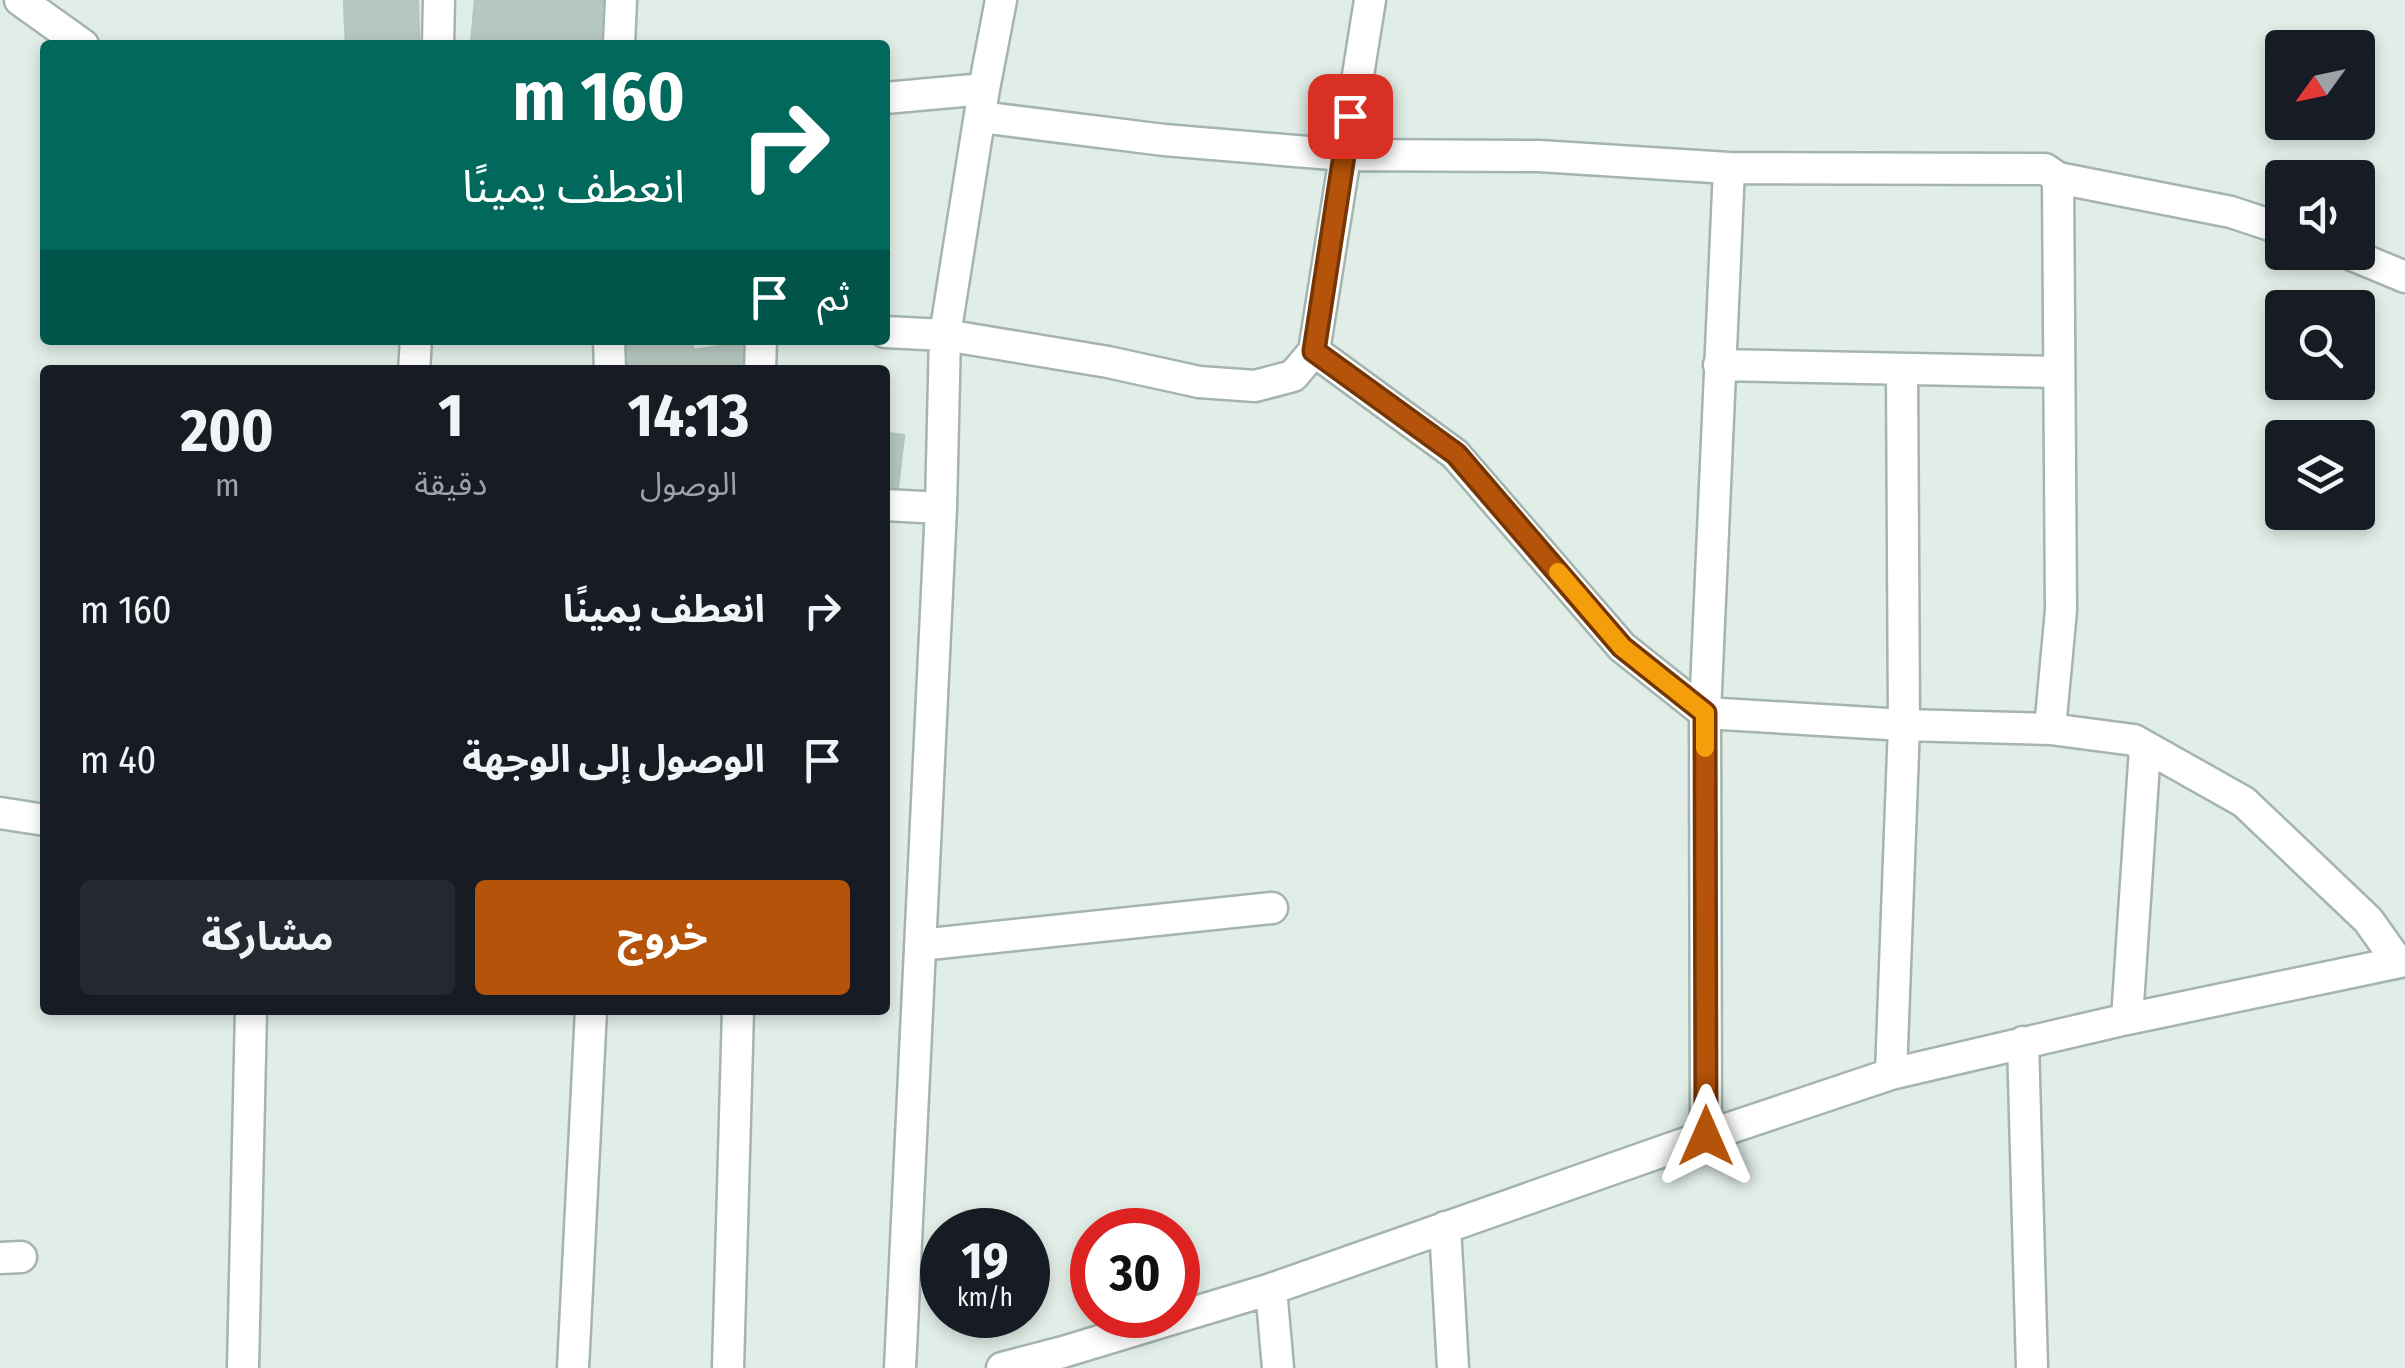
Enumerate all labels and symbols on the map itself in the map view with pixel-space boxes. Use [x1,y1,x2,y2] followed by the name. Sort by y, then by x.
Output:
[2265,30,2375,140] north arrow
[1308,74,1393,159] pin
[1654,1084,1758,1188] position arrow
[1070,1208,1200,1338] speed limit sign: 30

